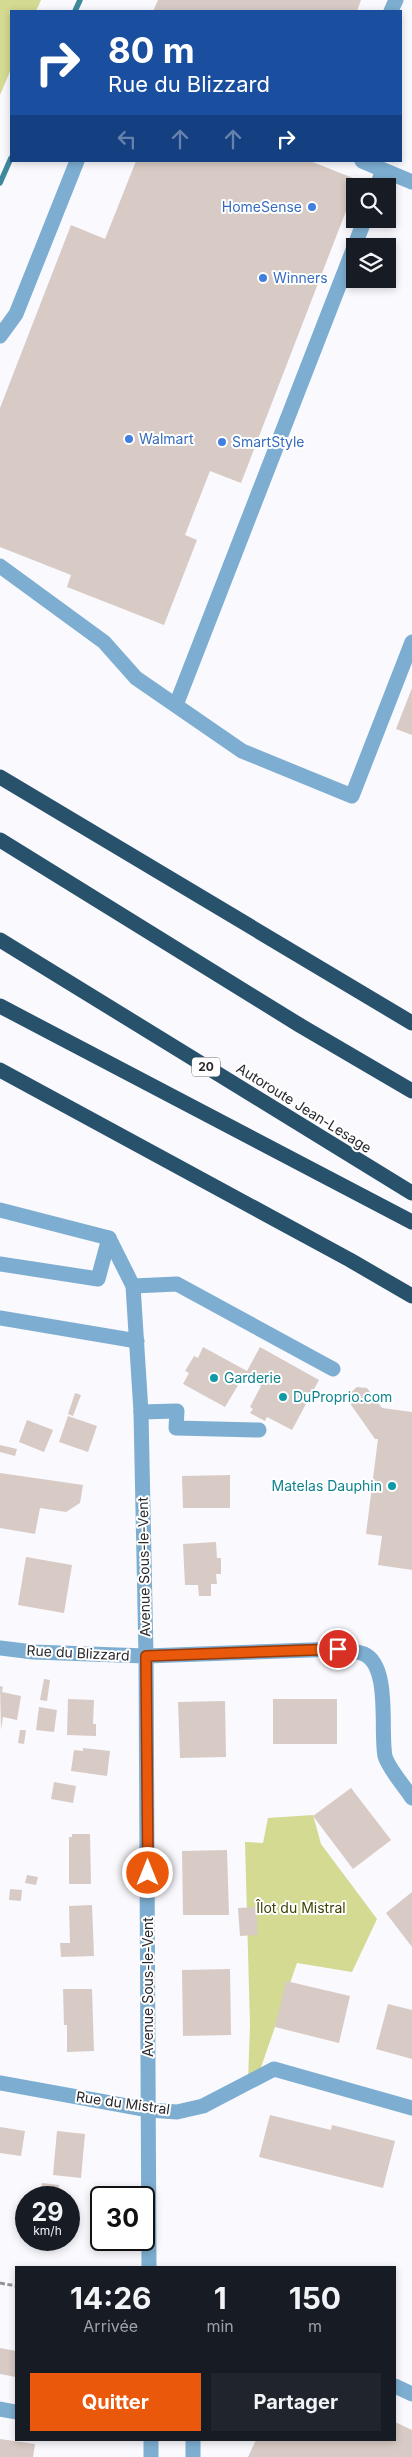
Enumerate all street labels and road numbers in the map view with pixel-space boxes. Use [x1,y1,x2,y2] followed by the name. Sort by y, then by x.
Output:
[192,1058,220,1076] road number: 20
[234,1059,375,1156] street label: Autoroute Jean-Lesage
[134,1497,153,1637] street label: Avenue Sous-le-Vent
[26,1641,130,1664] street label: Rue du Blizzard
[139,1917,156,2057] street label: Avenue Sous-le-Vent
[75,2087,171,2118] street label: Rue du Mistral

